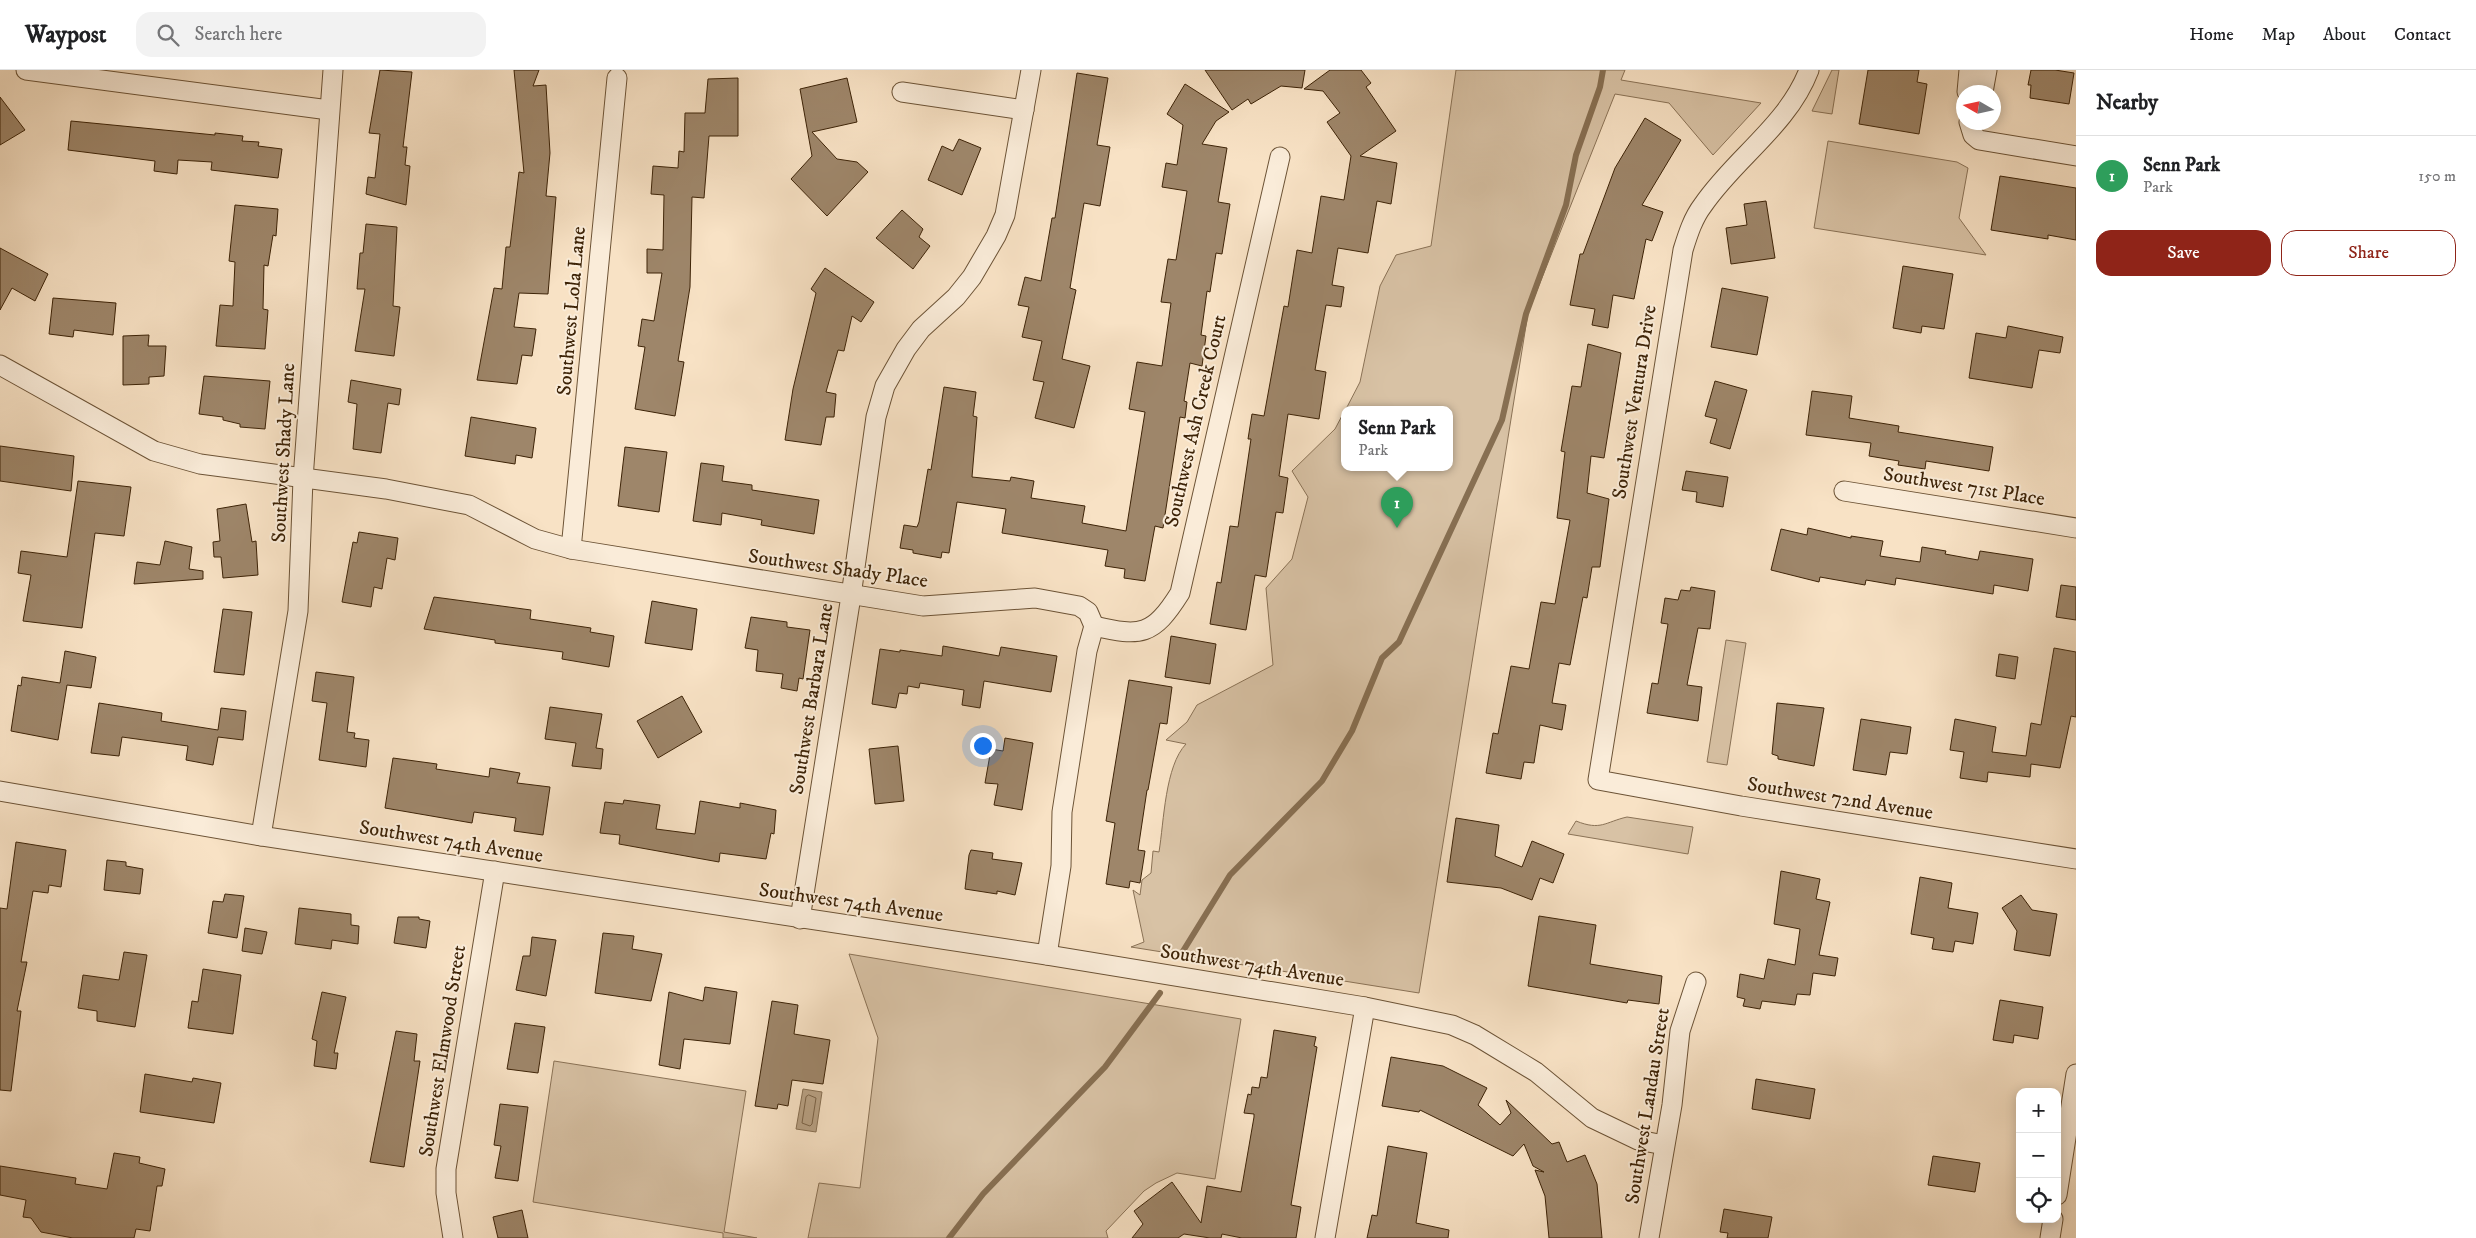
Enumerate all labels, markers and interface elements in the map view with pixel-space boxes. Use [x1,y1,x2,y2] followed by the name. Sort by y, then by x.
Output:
[136,12,486,57] search box
[25,20,106,50] text: Waypost
[154,21,182,49] icon: search
[194,23,282,46] text: Search here
[2189,24,2234,46] text: Home
[2262,24,2295,46] text: Map
[2323,24,2366,46] text: About
[2394,24,2451,46] text: Contact
[1956,85,2001,130] north arrow
[2096,90,2158,116] text: Nearby
[2143,154,2220,177] text: Senn Park
[2109,166,2115,186] text: 1
[2418,166,2456,186] text: 150 m
[2143,177,2173,197] text: Park
[552,225,592,397] street label: Southwest Lola Lane
[2096,230,2271,276] button: Save
[2281,230,2456,276] button: Share
[1607,303,1663,501] street label: Southwest Ventura Drive
[1159,312,1233,530] street label: Southwest Ash Creek Court
[267,363,301,543] street label: Southwest Shady Lane
[1341,406,1453,471] popup
[1358,417,1436,440] text: Senn Park
[1358,440,1388,460] text: Park
[1881,462,2047,512] street label: Southwest 71st Place
[1381,487,1413,528] pin: 1
[747,544,929,594] street label: Southwest Shady Place
[785,602,839,796] street label: Southwest Barbara Lane
[970,733,996,759] your location
[1745,772,1935,826] street label: Southwest 72nd Avenue
[357,815,545,869] street label: Southwest 74th Avenue
[757,878,945,928] street label: Southwest 74th Avenue
[1158,939,1346,993] street label: Southwest 74th Avenue
[414,943,472,1159] street label: Southwest Elmwood Street
[1620,1006,1676,1206] street label: Southwest Landau Street
[2016,1088,2061,1223] map controls
[2016,1088,2061,1133] button: +
[2016,1133,2061,1178] button: −
[2016,1178,2061,1223] button: locate

